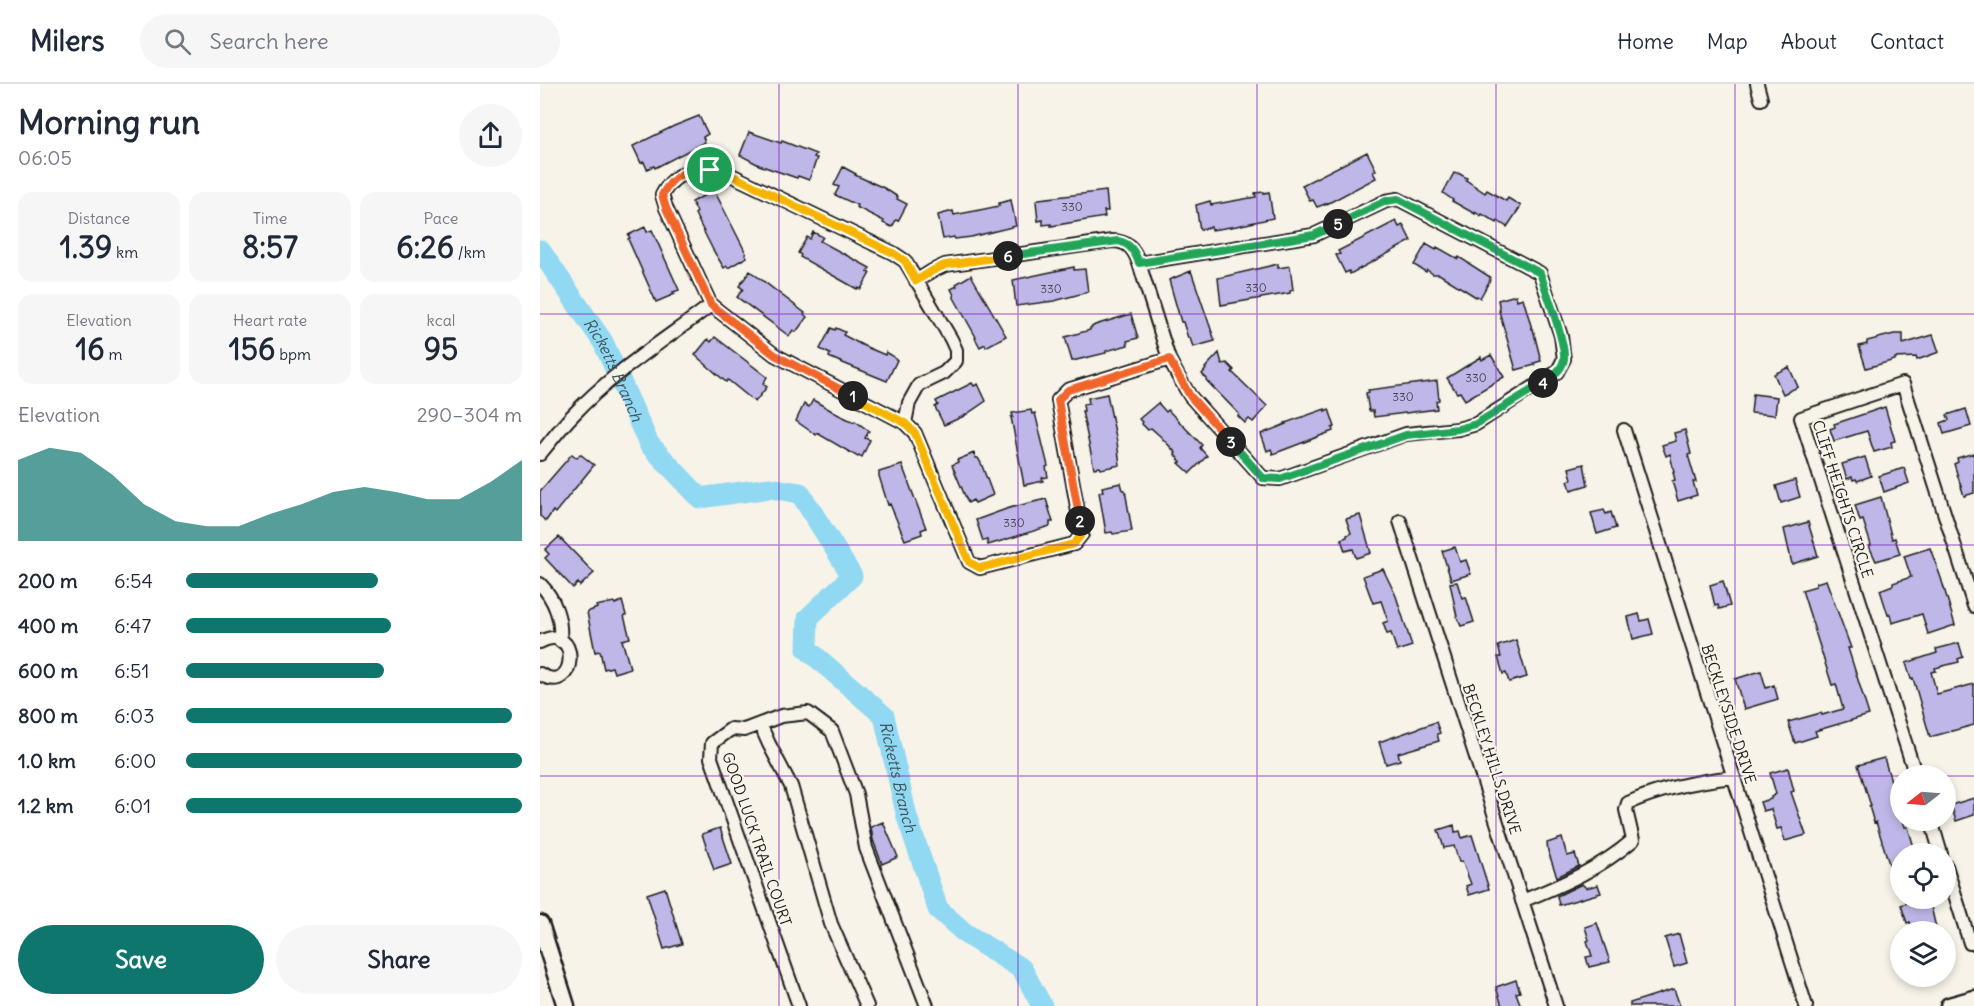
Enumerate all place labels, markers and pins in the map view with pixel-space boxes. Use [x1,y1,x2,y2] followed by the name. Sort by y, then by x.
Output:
[684,144,735,195] pin
[1323,209,1353,239] pin: 5
[993,241,1023,271] pin: 6
[1528,368,1558,398] pin: 4
[838,381,868,411] pin: 1
[1216,427,1246,457] pin: 3
[1065,506,1095,536] pin: 2

